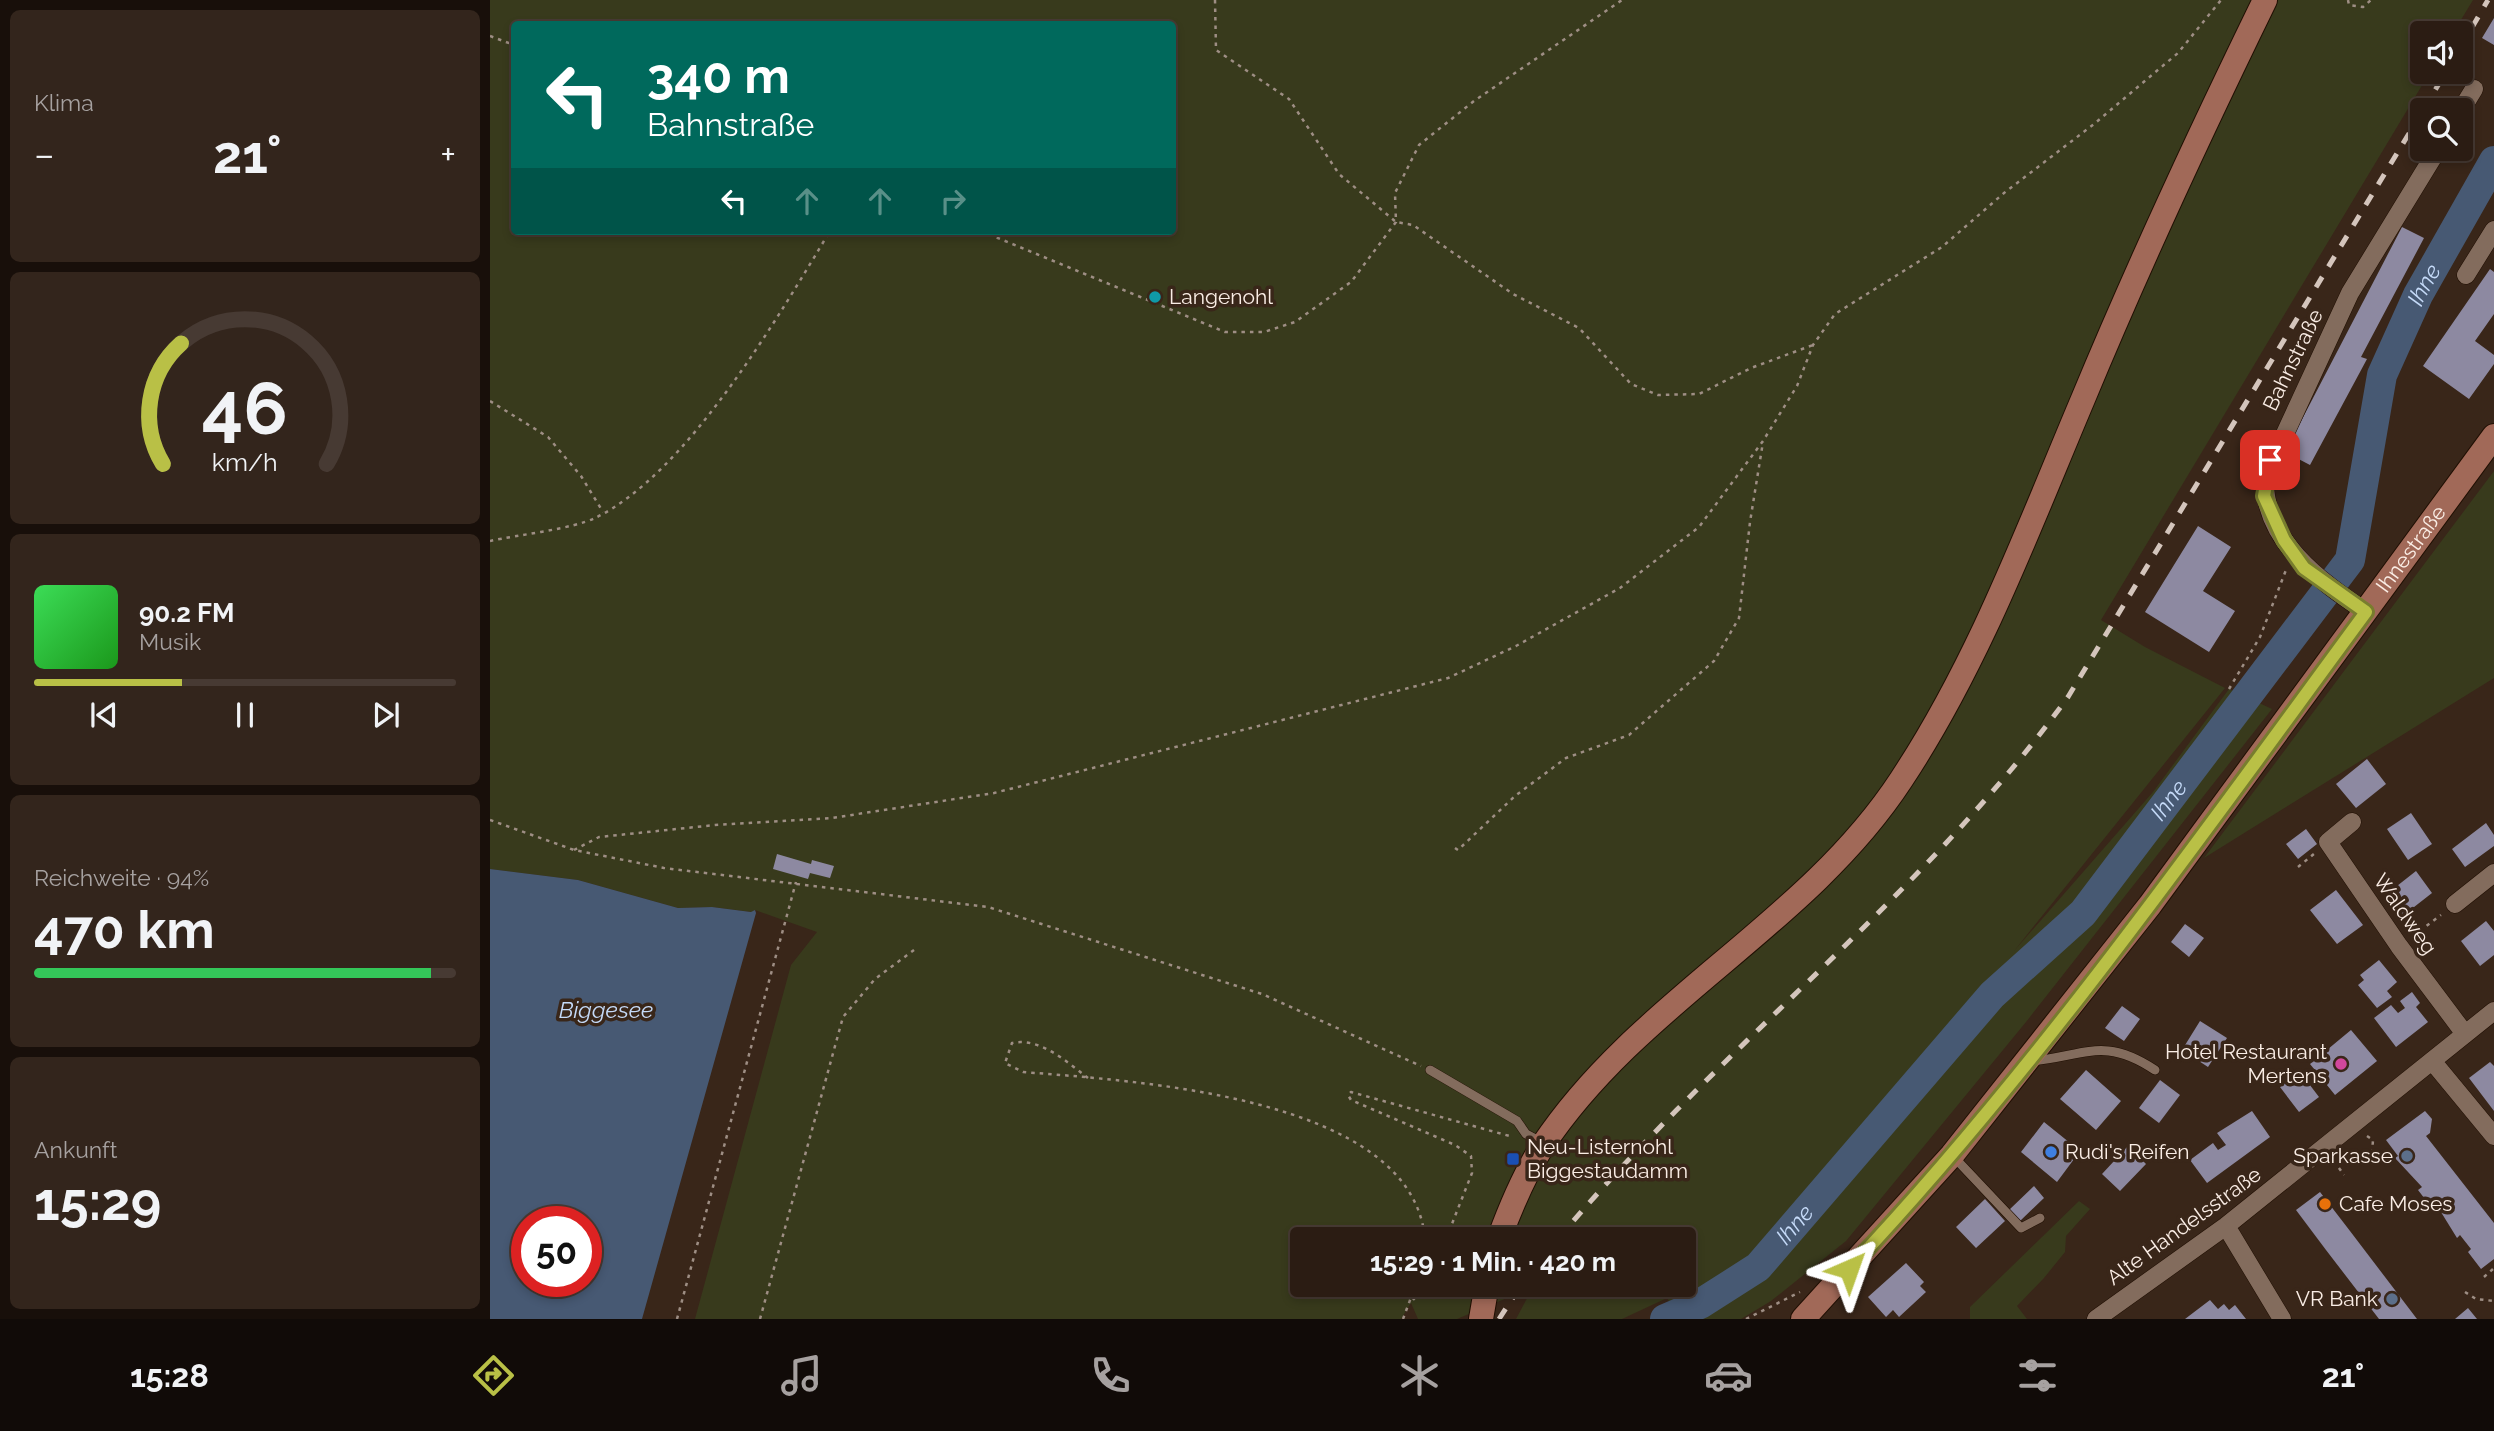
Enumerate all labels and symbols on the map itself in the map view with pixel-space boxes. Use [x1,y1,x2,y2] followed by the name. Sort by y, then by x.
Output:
[2401,259,2446,310] water label: Ihne
[1169,284,1273,309] place label: Langenohl
[1147,289,1163,305] marker: Langenohl
[2257,305,2328,415] street label: Bahnstraße
[2240,430,2300,490] pin
[2370,500,2451,597] street label: Ihnestraße
[2144,774,2192,825] water label: Ihne
[2368,868,2442,959] street label: Waldweg
[559,996,653,1023] water label: Biggesee
[2165,1039,2327,1088] place label: Hotel Restaurant Mertens
[2333,1056,2349,1072] marker: Hotel Restaurant Mertens
[1527,1134,1688,1183] place label: Neu-Listernohl Biggestaudamm
[2065,1139,2190,1164] place label: Rudi's Reifen
[2293,1143,2393,1168] place label: Sparkasse
[2043,1144,2059,1160] marker: Rudi's Reifen
[2399,1148,2415,1164] marker: Sparkasse
[1505,1151,1521,1167] marker: Neu-Listernohl Biggestaudamm
[2102,1161,2266,1290] street label: Alte Handelsstraße
[2339,1191,2452,1216] place label: Cafe Moses
[2317,1196,2333,1212] marker: Cafe Moses
[1770,1199,1819,1249] water label: Ihne
[511,1206,602,1297] speed limit sign: 50
[1812,1232,1886,1306] position arrow
[2296,1286,2378,1311] place label: VR Bank
[2384,1291,2400,1307] marker: VR Bank

